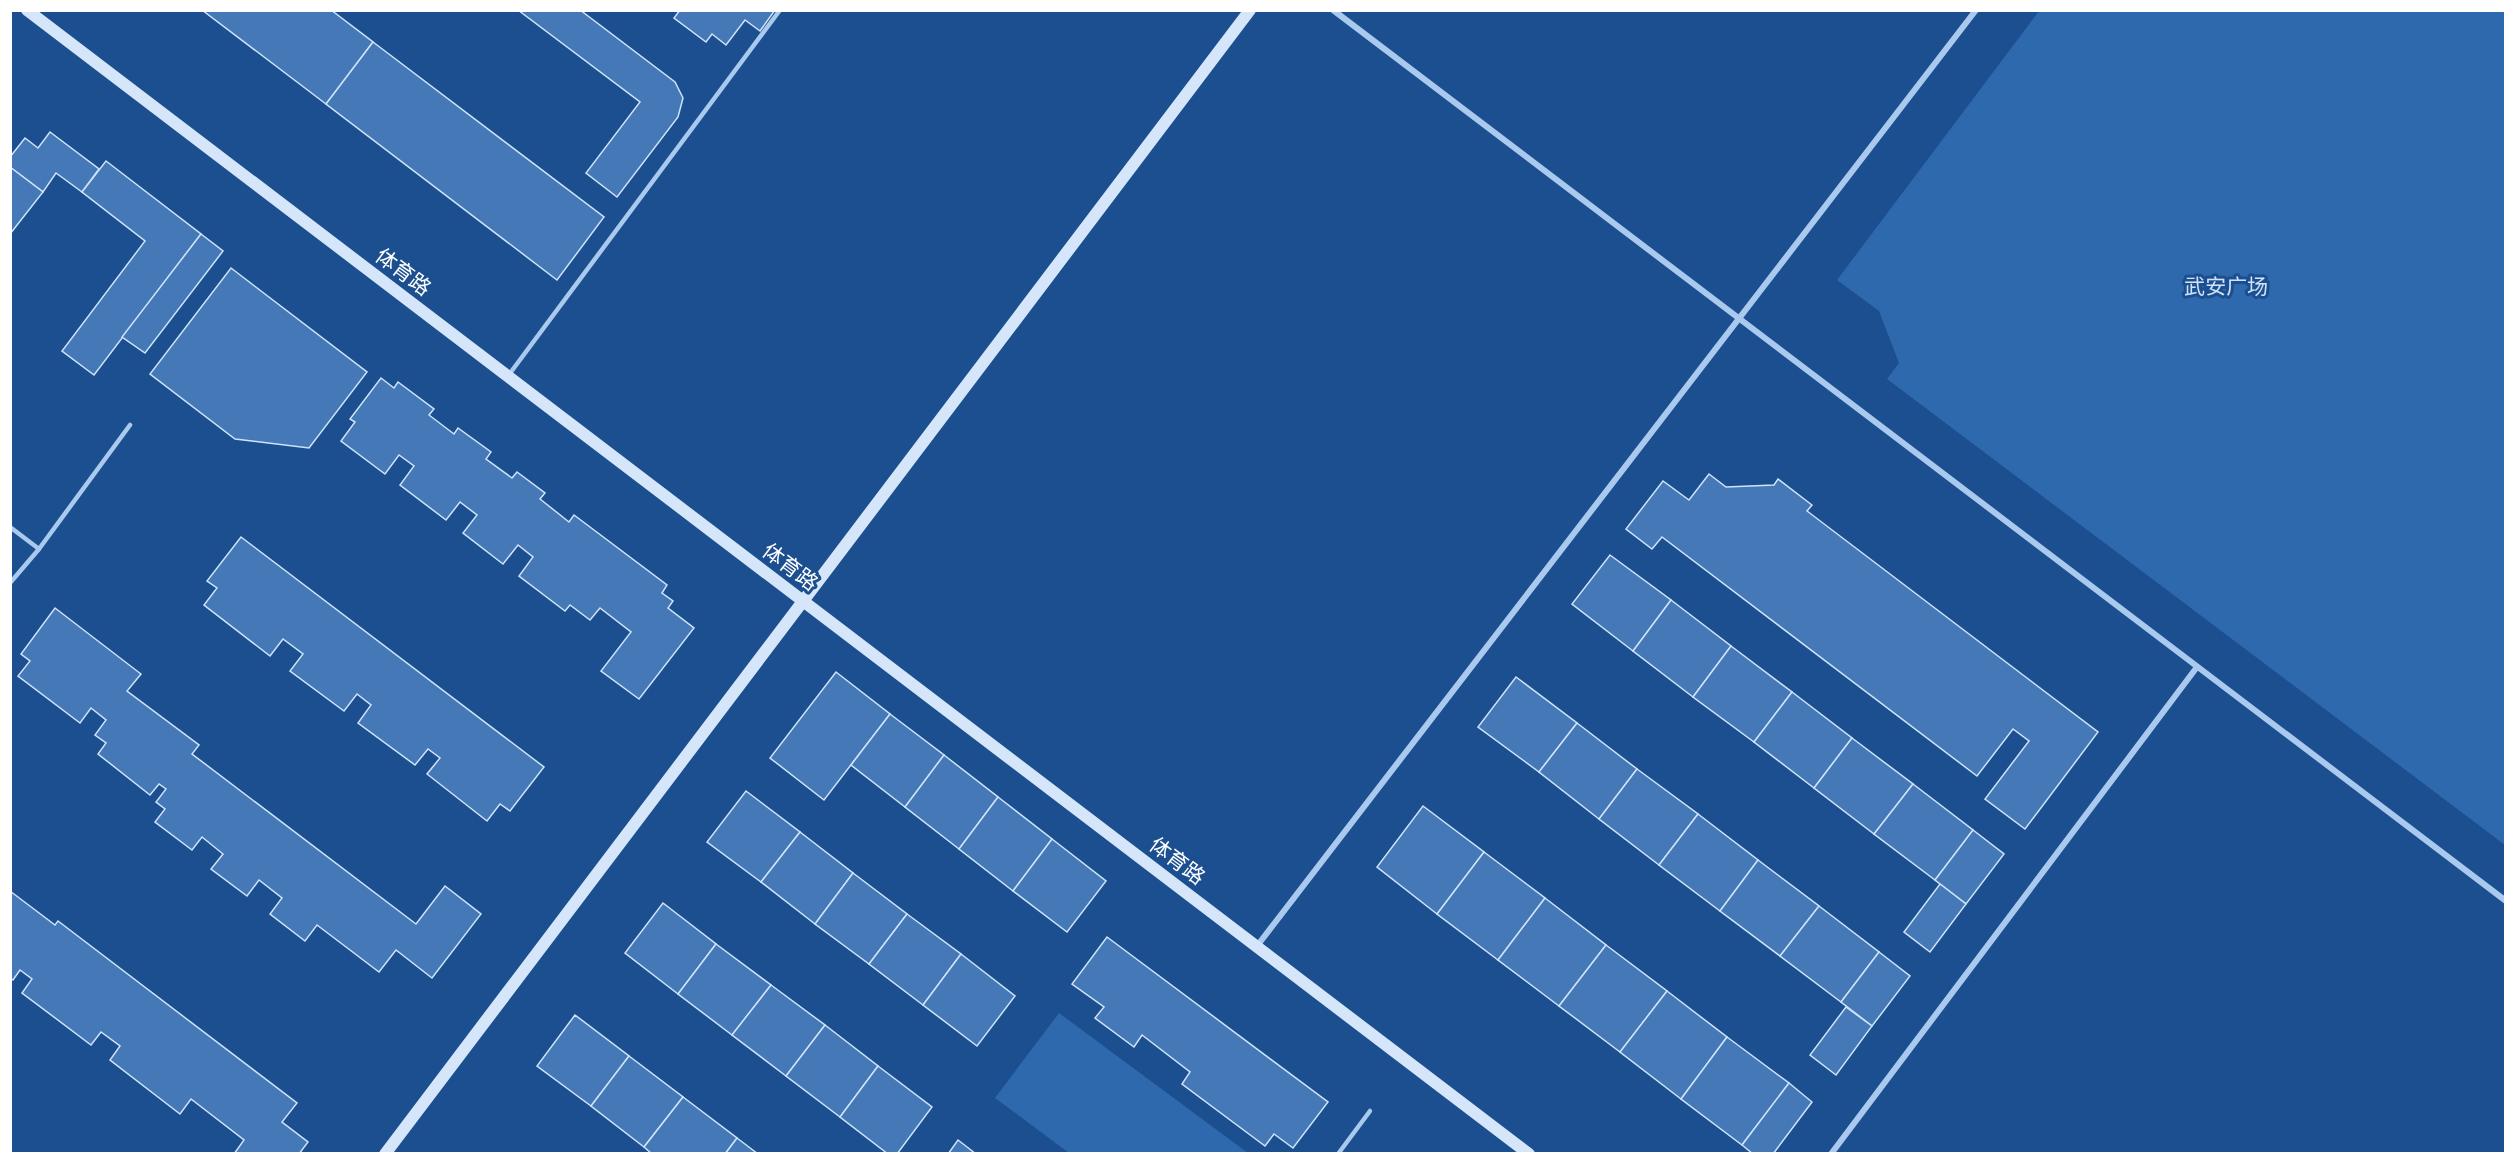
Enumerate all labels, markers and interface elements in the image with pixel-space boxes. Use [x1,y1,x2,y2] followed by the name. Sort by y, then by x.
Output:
[371,242,437,300] street label: 体育路
[2184,273,2268,298] park label: 武安广场
[758,537,824,595] street label: 体育路
[1145,831,1211,889] street label: 体育路

